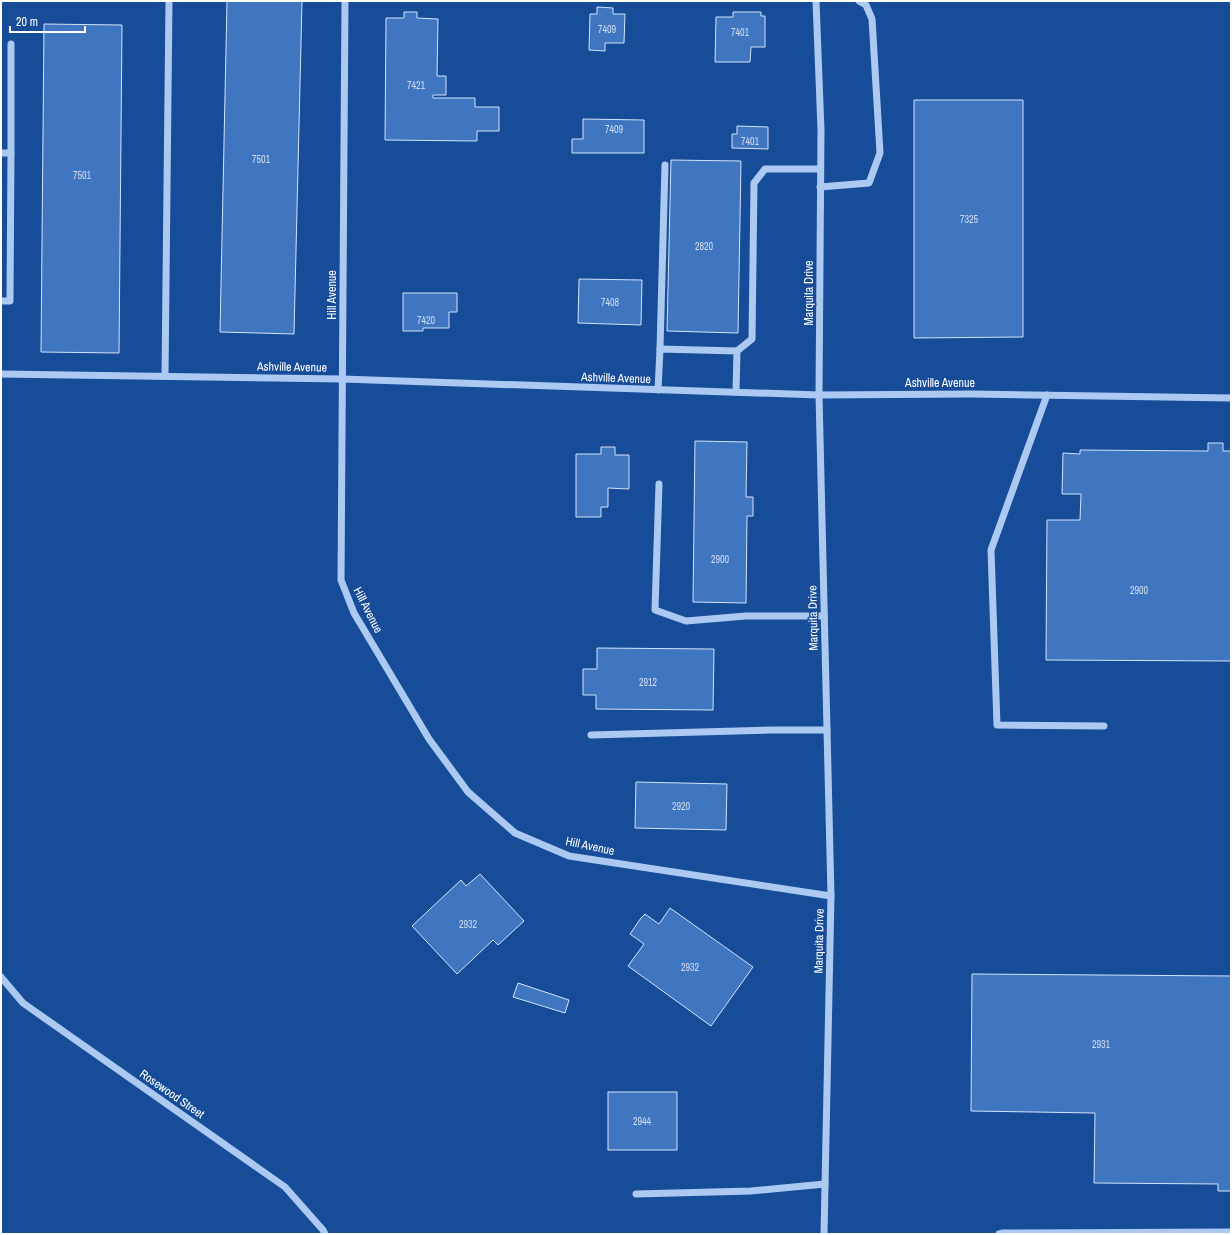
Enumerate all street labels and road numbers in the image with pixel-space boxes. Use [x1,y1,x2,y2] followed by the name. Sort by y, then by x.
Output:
[801,260,817,326] street label: Marquita Drive
[324,270,340,320] street label: Hill Avenue
[256,358,327,376] street label: Ashville Avenue
[580,369,651,387] street label: Ashville Avenue
[904,375,975,391] street label: Ashville Avenue
[350,584,386,636] street label: Hill Avenue
[804,585,822,651] street label: Marquita Drive
[564,833,616,859] street label: Hill Avenue
[810,908,828,974] street label: Marquita Drive
[136,1066,208,1122] street label: Rosewood Street

